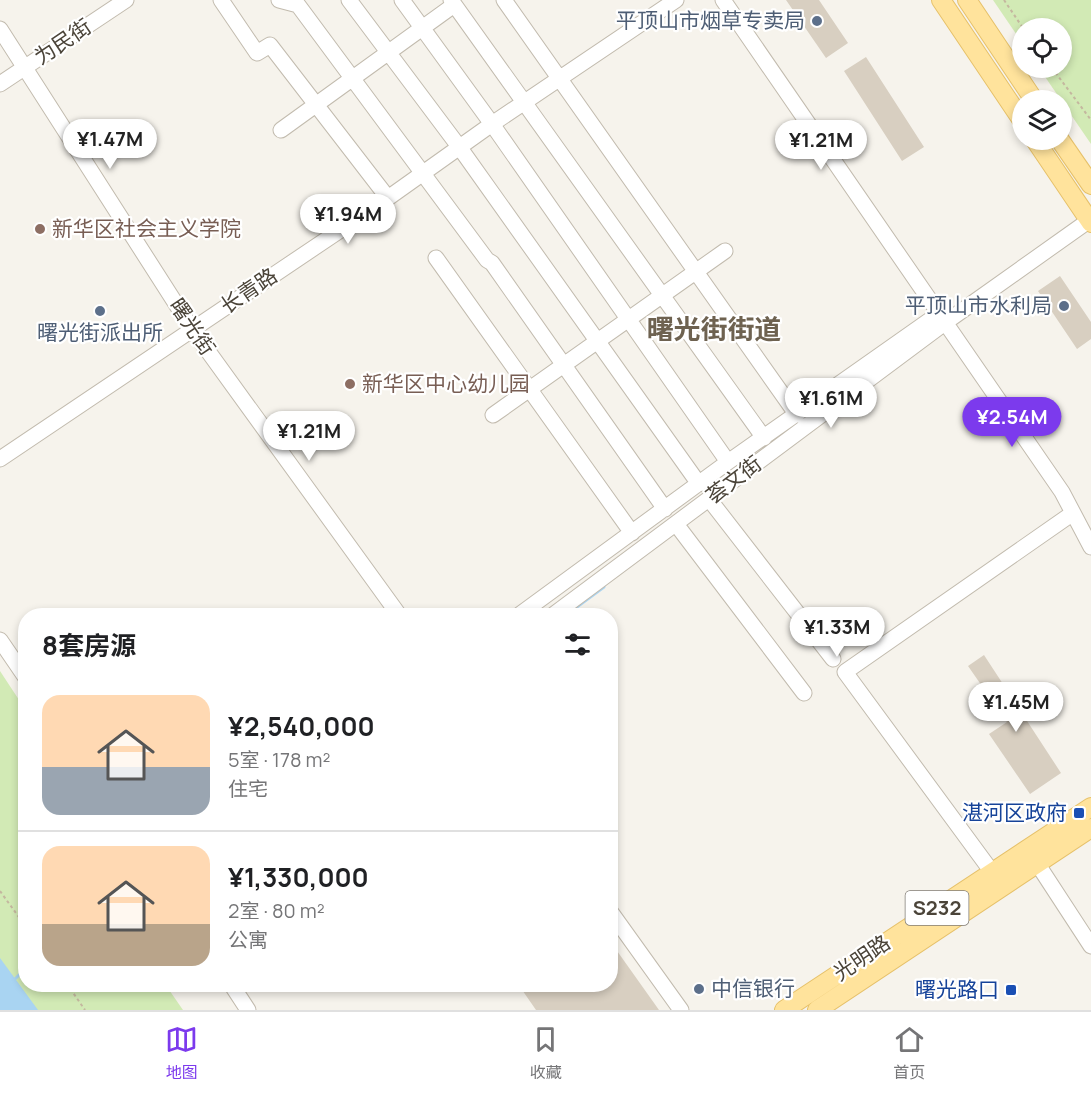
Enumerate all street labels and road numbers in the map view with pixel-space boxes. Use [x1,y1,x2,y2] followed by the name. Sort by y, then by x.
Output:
[28,12,96,70] street label: 为民街
[214,261,282,319] street label: 长青路
[164,292,222,360] street label: 曙光街
[700,449,767,509] street label: 荟文街
[906,891,968,925] road number: S232
[827,928,895,986] street label: 光明路

